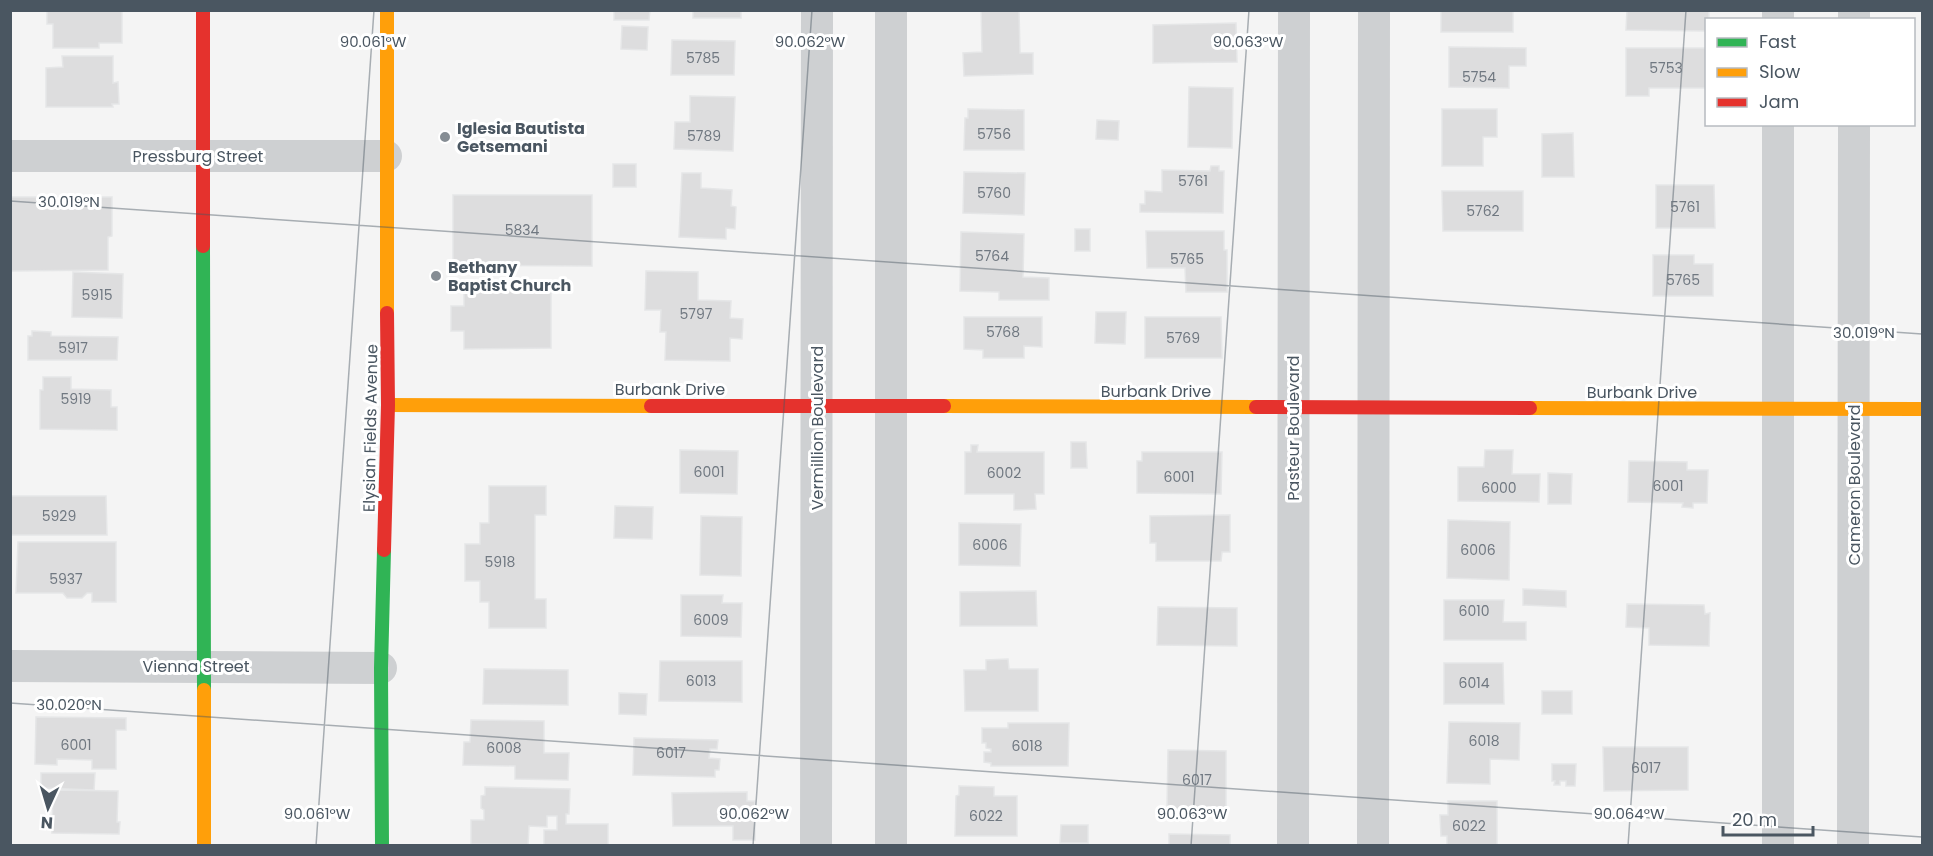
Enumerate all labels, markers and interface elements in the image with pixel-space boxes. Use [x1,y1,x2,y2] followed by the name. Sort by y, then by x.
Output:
[1705,18,1915,126] legend
[1759,29,1796,54] text: Fast
[340,31,407,52] text: 90.061°W
[775,31,846,52] text: 90.062°W
[1213,31,1284,52] text: 90.063°W
[686,48,720,68] house number: 5785
[1649,58,1683,78] house number: 5753
[1759,59,1801,84] text: Slow
[1462,67,1496,87] house number: 5754
[1759,89,1799,114] text: Jam
[457,117,585,158] place label: Iglesia Bautista Getsemani
[977,124,1011,144] house number: 5756
[687,126,721,146] house number: 5789
[438,130,452,144] marker: Iglesia Bautista Getsemani
[133,145,264,168] street label: Pressburg Street
[1178,171,1208,191] house number: 5761
[977,183,1011,203] house number: 5760
[38,191,100,212] text: 30.019°N
[1670,197,1700,217] house number: 5761
[1466,201,1500,221] house number: 5762
[505,220,540,240] house number: 5834
[975,246,1009,266] house number: 5764
[1170,249,1204,269] house number: 5765
[448,256,571,297] place label: Bethany Baptist Church
[429,269,443,283] marker: Bethany Baptist Church
[1666,270,1700,290] house number: 5765
[82,285,112,305] house number: 5915
[680,304,713,324] house number: 5797
[986,322,1020,342] house number: 5768
[1833,322,1895,343] text: 30.019°N
[1166,328,1200,348] house number: 5769
[58,338,88,358] house number: 5917
[358,344,383,512] street label: Elysian Fields Avenue
[806,346,829,510] street label: Vermillion Boulevard
[1282,355,1305,501] street label: Pasteur Boulevard
[615,378,725,401] street label: Burbank Drive
[1101,380,1211,403] street label: Burbank Drive
[1587,381,1697,404] street label: Burbank Drive
[61,389,91,409] house number: 5919
[1843,404,1866,566] street label: Cameron Boulevard
[694,462,724,482] house number: 6001
[987,463,1021,483] house number: 6002
[1164,467,1194,487] house number: 6001
[1653,476,1683,496] house number: 6001
[1481,478,1517,498] house number: 6000
[42,506,76,526] house number: 5929
[972,535,1008,555] house number: 6006
[1460,540,1496,560] house number: 6006
[485,552,516,572] house number: 5918
[49,569,83,589] house number: 5937
[1459,601,1489,621] house number: 6010
[693,610,729,630] house number: 6009
[142,655,250,678] street label: Vienna Street
[686,671,716,691] house number: 6013
[1459,673,1490,693] house number: 6014
[36,694,102,715] text: 30.020°N
[1469,731,1500,751] house number: 6018
[61,735,91,755] house number: 6001
[1012,736,1043,756] house number: 6018
[486,738,522,758] house number: 6008
[656,743,686,763] house number: 6017
[1631,758,1661,778] house number: 6017
[1182,770,1212,790] house number: 6017
[18,778,78,838] north arrow
[1723,799,1813,837] scale bar
[284,803,351,824] text: 90.061°W
[719,803,790,824] text: 90.062°W
[1157,803,1228,824] text: 90.063°W
[1593,803,1665,824] text: 90.064°W
[969,806,1003,826] house number: 6022
[1732,807,1777,832] text: 20 m
[40,811,54,834] text: N
[1452,816,1486,836] house number: 6022

